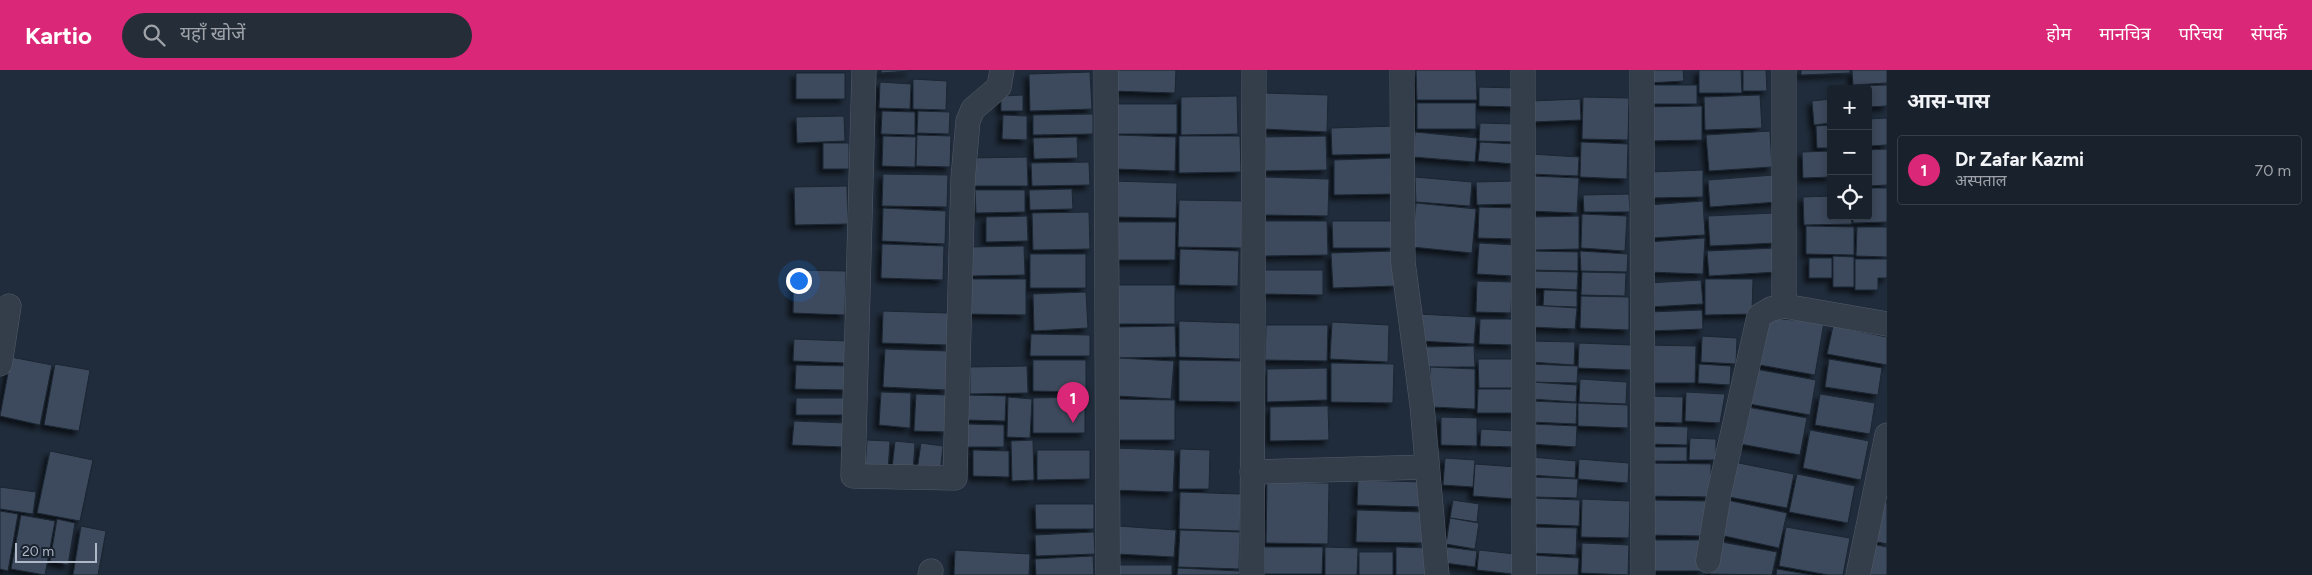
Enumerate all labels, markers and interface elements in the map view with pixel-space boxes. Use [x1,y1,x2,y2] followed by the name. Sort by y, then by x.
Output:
[122,13,472,58] search box
[25,21,92,50] text: Kartio
[140,21,168,49] icon: search
[180,22,245,45] text: यहाँ खोजें
[2046,23,2071,45] text: होम
[2099,23,2151,45] text: मानचित्र
[2179,23,2223,45] text: परिचय
[2251,23,2287,45] text: संपर्क
[1827,85,1872,220] map controls
[1827,85,1872,130] button: +
[1907,88,1990,113] text: आस-पास
[1827,130,1872,175] button: −
[1955,148,2084,171] text: Dr Zafar Kazmi
[1921,161,1927,180] text: 1
[2255,161,2291,180] text: 70 m
[1955,171,2007,190] text: अस्पताल
[1827,175,1872,220] button: locate
[786,268,812,294] your location
[1057,382,1089,423] pin: 1
[15,540,98,563] scale bar
[22,543,54,560] text: 20 m

